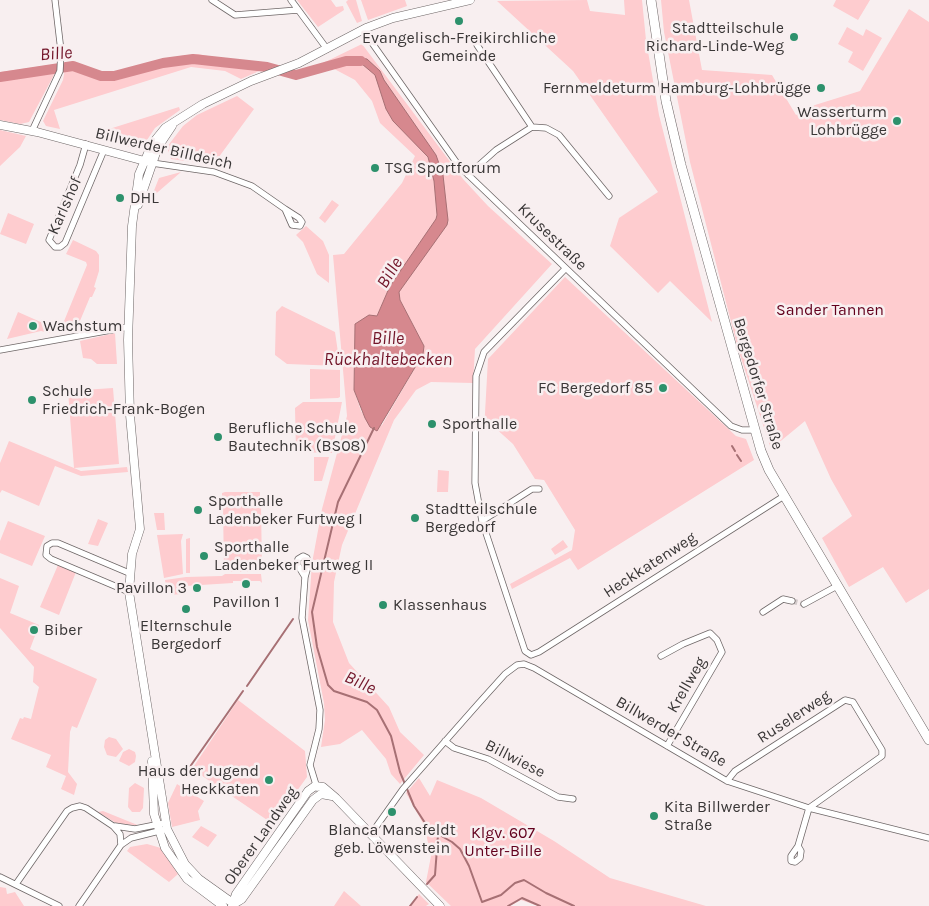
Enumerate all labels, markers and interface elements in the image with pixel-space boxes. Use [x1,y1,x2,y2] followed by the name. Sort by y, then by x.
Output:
[453,15,465,27] marker: Evangelisch-Freikirchliche Gemeinde
[646,18,784,56] place label: Stadtteilschule Richard-Linde-Weg
[362,28,556,66] place label: Evangelisch-Freikirchliche Gemeinde
[788,31,800,43] marker: Stadtteilschule Richard-Linde-Weg
[39,42,73,66] water label: Bille
[543,78,811,98] place label: Fernmeldeturm Hamburg-Lohbrügge
[815,82,827,94] marker: Fernmeldeturm Hamburg-Lohbrügge
[797,102,887,140] place label: Wasserturm Lohbrügge
[891,115,903,127] marker: Wasserturm Lohbrügge
[93,124,235,174] street label: Billwerder Billdeich
[385,158,501,178] place label: TSG Sportforum
[369,162,381,174] marker: TSG Sportforum
[44,174,86,238] street label: Karlshof
[130,188,159,208] place label: DHL
[114,192,126,204] marker: DHL
[513,199,591,275] street label: Krusestraße
[372,254,408,292] water label: Bille
[776,300,884,320] park label: Sander Tannen
[43,316,123,336] place label: Wachstum
[729,316,787,452] street label: Bergedorfer Straße
[27,320,39,332] marker: Wachstum
[324,328,452,370] water label: Bille Rückhaltebecken
[538,378,653,398] place label: FC Bergedorf 85
[42,381,205,419] place label: Schule Friedrich-Frank-Bogen
[657,382,669,394] marker: FC Bergedorf 85
[26,394,38,406] marker: Schule Friedrich-Frank-Bogen
[442,414,517,434] place label: Sporthalle
[228,418,366,456] place label: Berufliche Schule Bautechnik (BS08)
[426,418,438,430] marker: Sporthalle
[212,431,224,443] marker: Berufliche Schule Bautechnik (BS08)
[208,491,363,529] place label: Sporthalle Ladenbeker Furtweg I
[425,499,537,537] place label: Stadtteilschule Bergedorf
[192,504,204,516] marker: Sporthalle Ladenbeker Furtweg I
[409,512,421,524] marker: Stadtteilschule Bergedorf
[600,528,700,602] street label: Heckkatenweg
[214,537,373,575] place label: Sporthalle Ladenbeker Furtweg II
[198,550,210,562] marker: Sporthalle Ladenbeker Furtweg II
[116,578,187,598] place label: Pavillon 3
[240,578,252,590] marker: Pavillon 1
[191,582,203,594] marker: Pavillon 3
[213,592,279,612] place label: Pavillon 1
[393,595,487,615] place label: Klassenhaus
[377,599,389,611] marker: Klassenhaus
[180,603,192,615] marker: Elternschule Bergedorf
[140,616,232,654] place label: Elternschule Bergedorf
[44,620,82,640] place label: Biber
[28,624,40,636] marker: Biber
[663,654,711,716] street label: Krellweg
[341,666,379,700] water label: Bille
[754,686,834,748] street label: Ruselerweg
[612,692,730,772] street label: Billwerder Straße
[482,736,548,782] street label: Billwiese
[138,761,259,799] place label: Haus der Jugend Heckkaten
[263,774,275,786] marker: Haus der Jugend Heckkaten
[220,783,302,889] street label: Oberer Landweg
[664,797,770,835] place label: Kita Billwerder Straße
[386,806,398,818] marker: Blanca Mansfeldt geb. Löwenstein
[648,810,660,822] marker: Kita Billwerder Straße
[328,820,456,858] place label: Blanca Mansfeldt geb. Löwenstein
[464,823,542,861] park label: Klgv. 607 Unter-Bille

